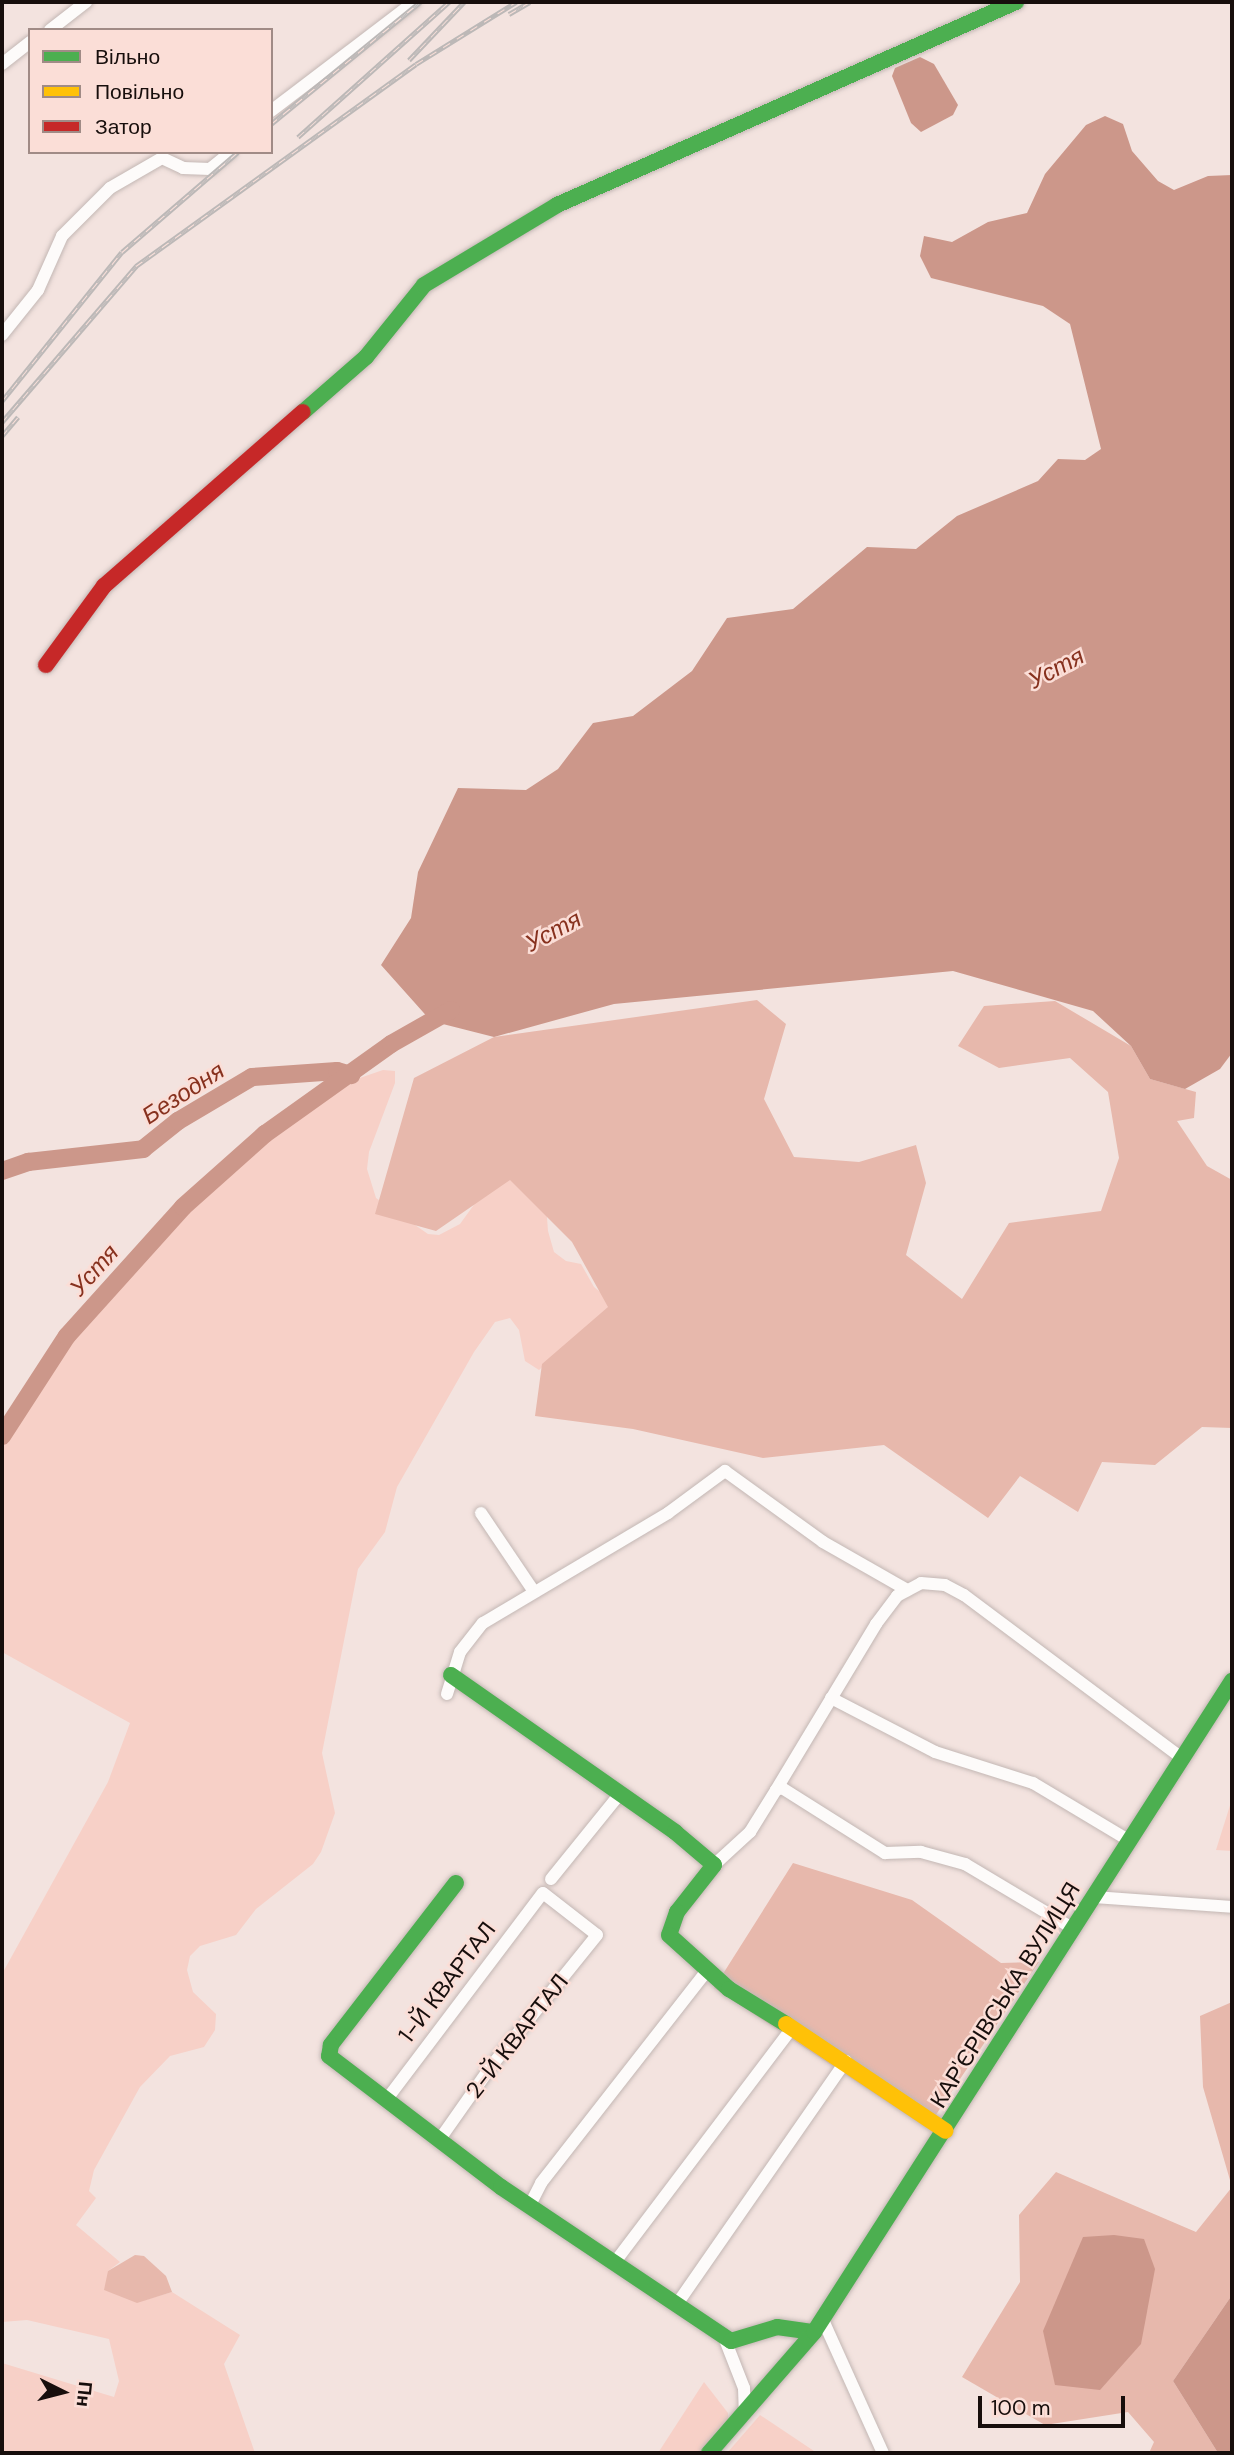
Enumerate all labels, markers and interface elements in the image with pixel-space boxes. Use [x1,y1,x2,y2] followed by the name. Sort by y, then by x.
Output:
[28,28,273,154] legend
[95,43,160,71] text: Вільно
[95,78,184,106] text: Повільно
[95,113,152,141] text: Затор
[1023,641,1089,695] water label: Устя
[520,904,586,958] water label: Устя
[136,1056,230,1130] water label: Безодня
[63,1238,125,1302] water label: Устя
[924,1877,1086,2113] street label: КАР'ЄРІВСЬКА ВУЛИЦЯ
[393,1916,501,2048] street label: 1-Й КВАРТАЛ
[460,1968,574,2104] street label: 2-Й КВАРТАЛ
[28,2357,98,2427] north arrow
[71,2380,98,2408] text: Пн
[982,2382,1129,2426] scale bar
[991,2394,1051,2422] text: 100 m

